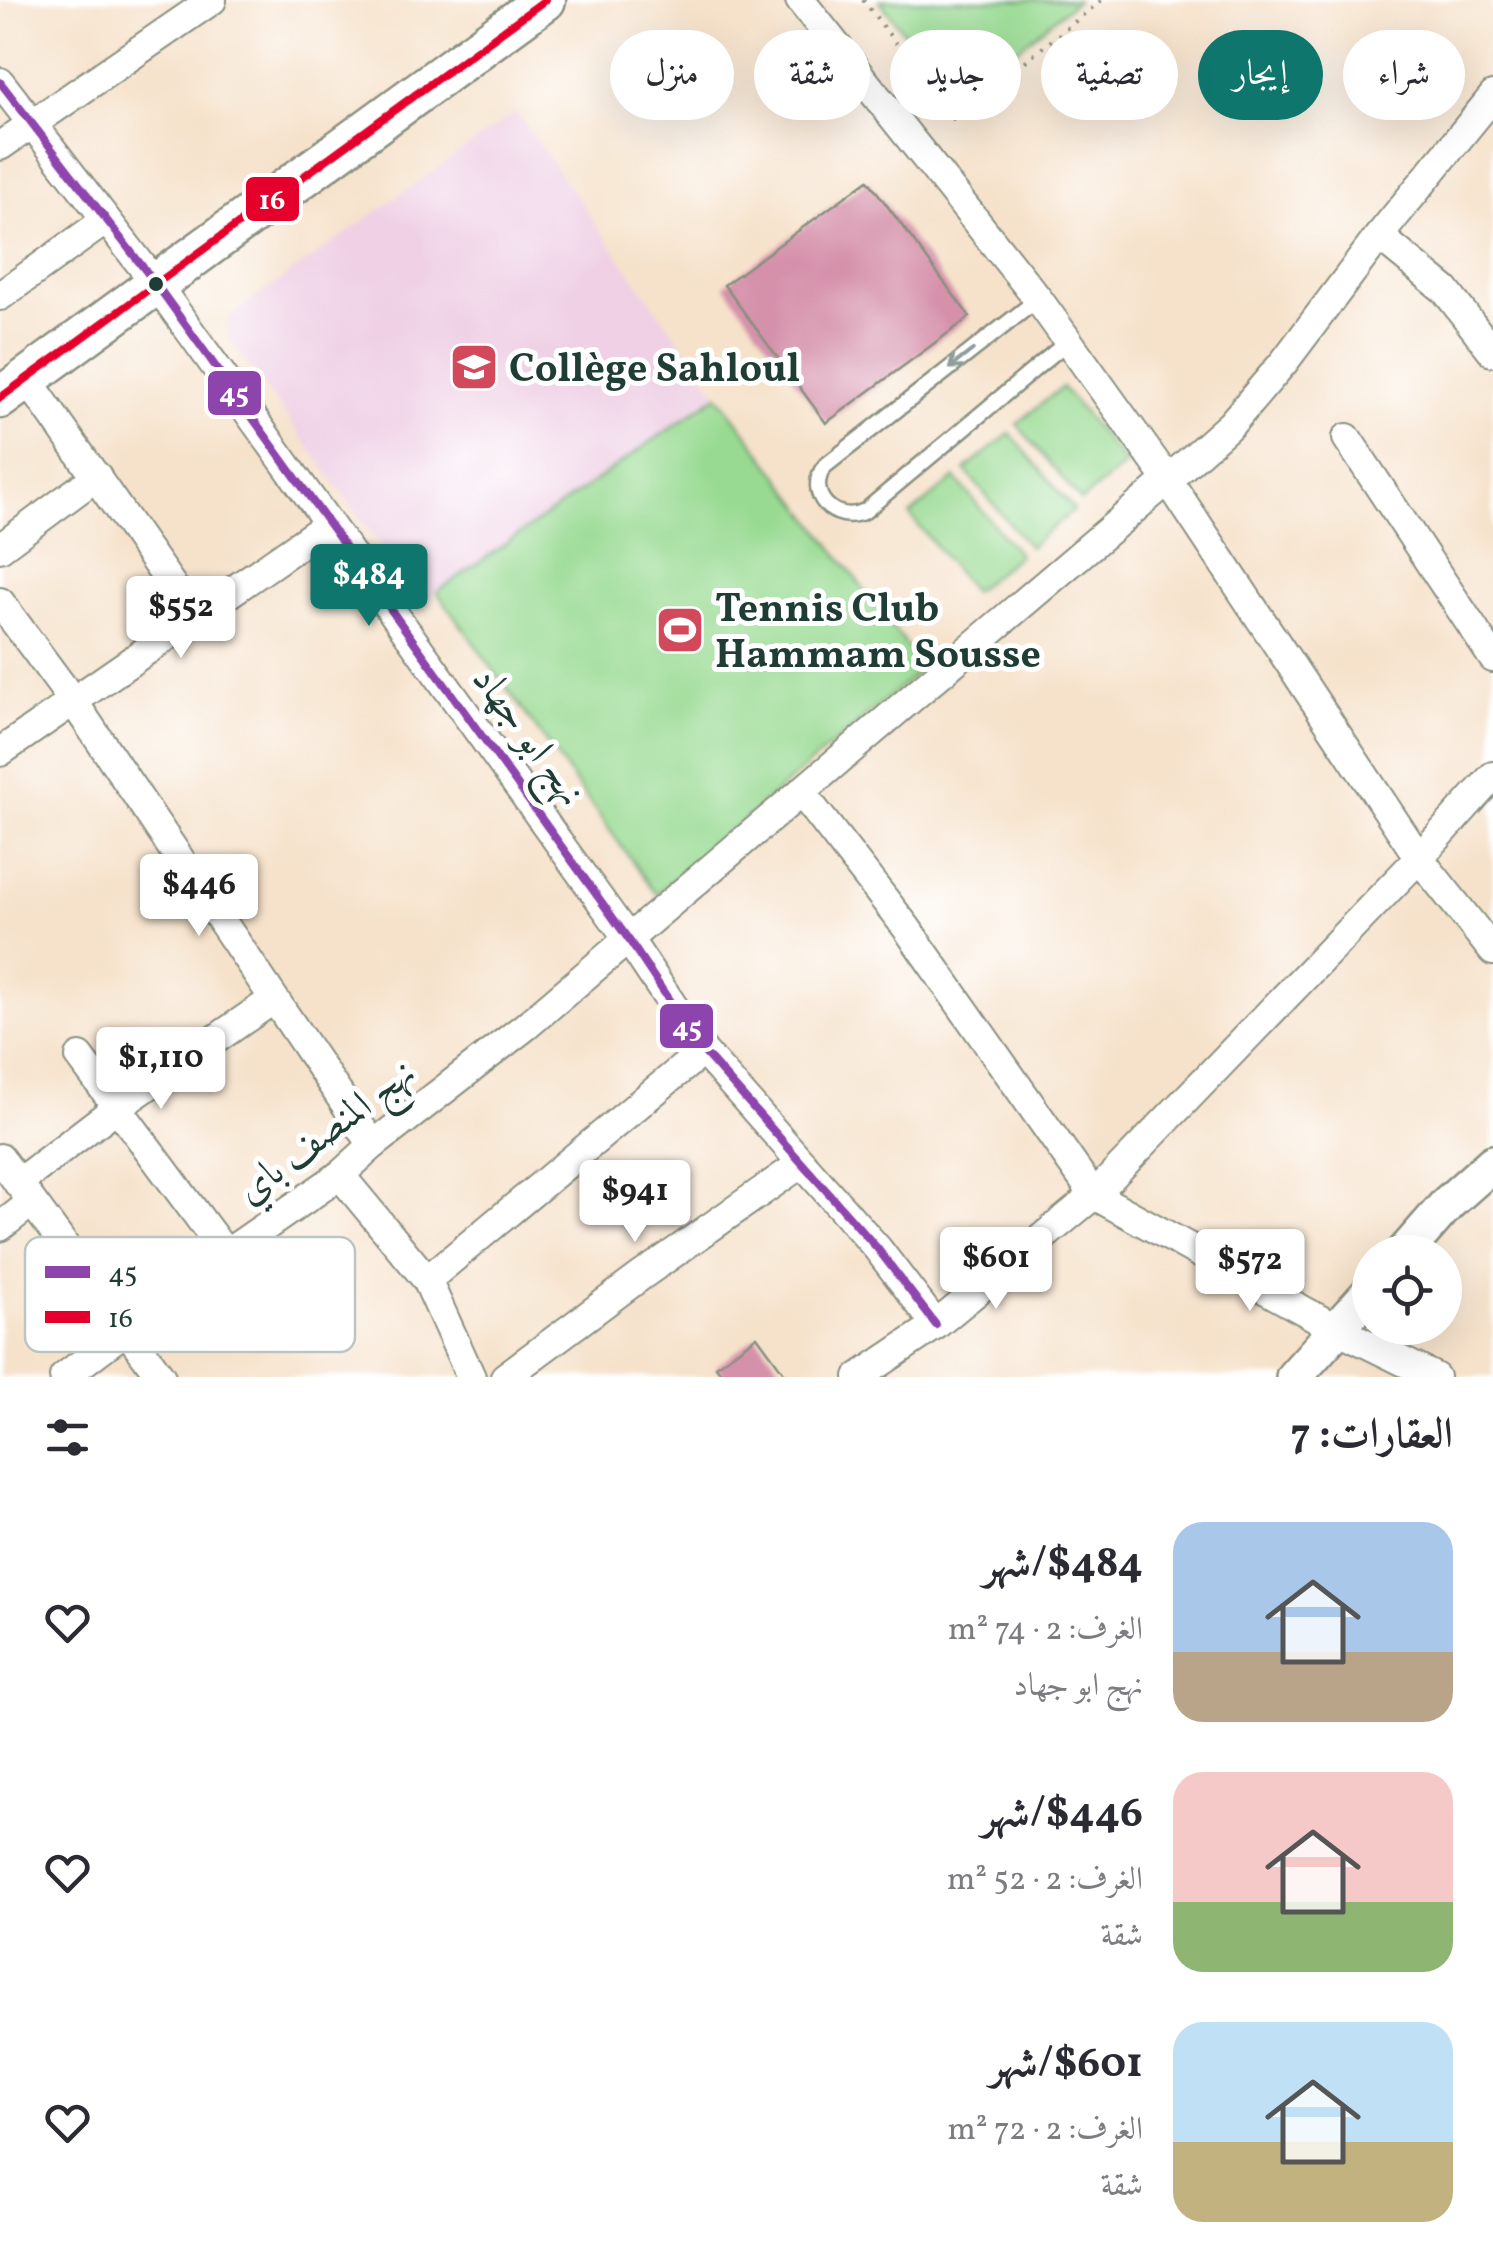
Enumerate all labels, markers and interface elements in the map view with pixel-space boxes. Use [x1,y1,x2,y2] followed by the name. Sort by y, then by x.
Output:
[610,30,734,120] chip: منزل
[754,30,870,120] chip: شقة
[890,30,1021,120] chip: جديد
[1041,30,1178,120] chip: تصفية
[1198,30,1323,120] chip: إيجار
[1343,30,1465,120] chip: شراء
[244,175,301,223] line badge: 16
[259,182,285,221] text: 16
[146,274,166,294] unlabelled marker
[448,341,500,393] school or university icon: Collège Sahloul
[509,343,800,399] place label: Collège Sahloul
[949,348,975,370] one-way arrow
[206,369,263,417] line badge: 45
[219,375,249,414] text: 45
[310,544,428,629] pin: $484
[333,554,405,598] text: $484
[122,576,240,661] pin: $552
[715,583,1041,685] place label: Tennis Club Hammam Sousse
[148,586,214,630] text: $552
[654,604,706,656] sports icon: Tennis Club Hammam Sousse
[453,655,597,822] street label: نهج ابو جهاد
[140,854,258,939] pin: $446
[162,864,236,908] text: $446
[658,1002,715,1050] line badge: 45
[672,1009,702,1048] text: 45
[80,1027,242,1112] pin: $1,110
[118,1037,204,1081] text: $1,110
[226,1047,431,1222] street label: نهج المنصف باي
[576,1160,694,1245] pin: $941
[601,1170,669,1214] text: $941
[937,1227,1055,1312] pin: $601
[1191,1229,1309,1314] pin: $572
[1352,1235,1462,1345] map controls
[1352,1235,1462,1345] button: locate
[25,1237,355,1352] legend
[962,1237,1030,1281] text: $601
[1218,1239,1282,1283] text: $572
[108,1255,137,1294] text: 45
[108,1300,133,1339] text: 16
[1290,1407,1453,1466] text: العقارات: 7
[40,1410,95,1465] icon: filters
[983,1536,1143,1595] text: $484/شهر
[1253,1562,1373,1682] icon: home
[40,1595,95,1650] icon: heart
[948,1609,1143,1653] text: الغرف: 2 · 74 m²
[1014,1665,1143,1709] text: نهج ابو جهاد
[981,1786,1143,1845] text: $446/شهر
[1253,1812,1373,1932] icon: home
[40,1845,95,1900] icon: heart
[947,1859,1143,1903] text: الغرف: 2 · 52 m²
[1101,1915,1143,1959] text: شقة
[989,2036,1143,2095] text: $601/شهر
[1253,2062,1373,2182] icon: home
[40,2095,95,2150] icon: heart
[947,2109,1143,2153] text: الغرف: 2 · 72 m²
[1101,2165,1143,2209] text: شقة

